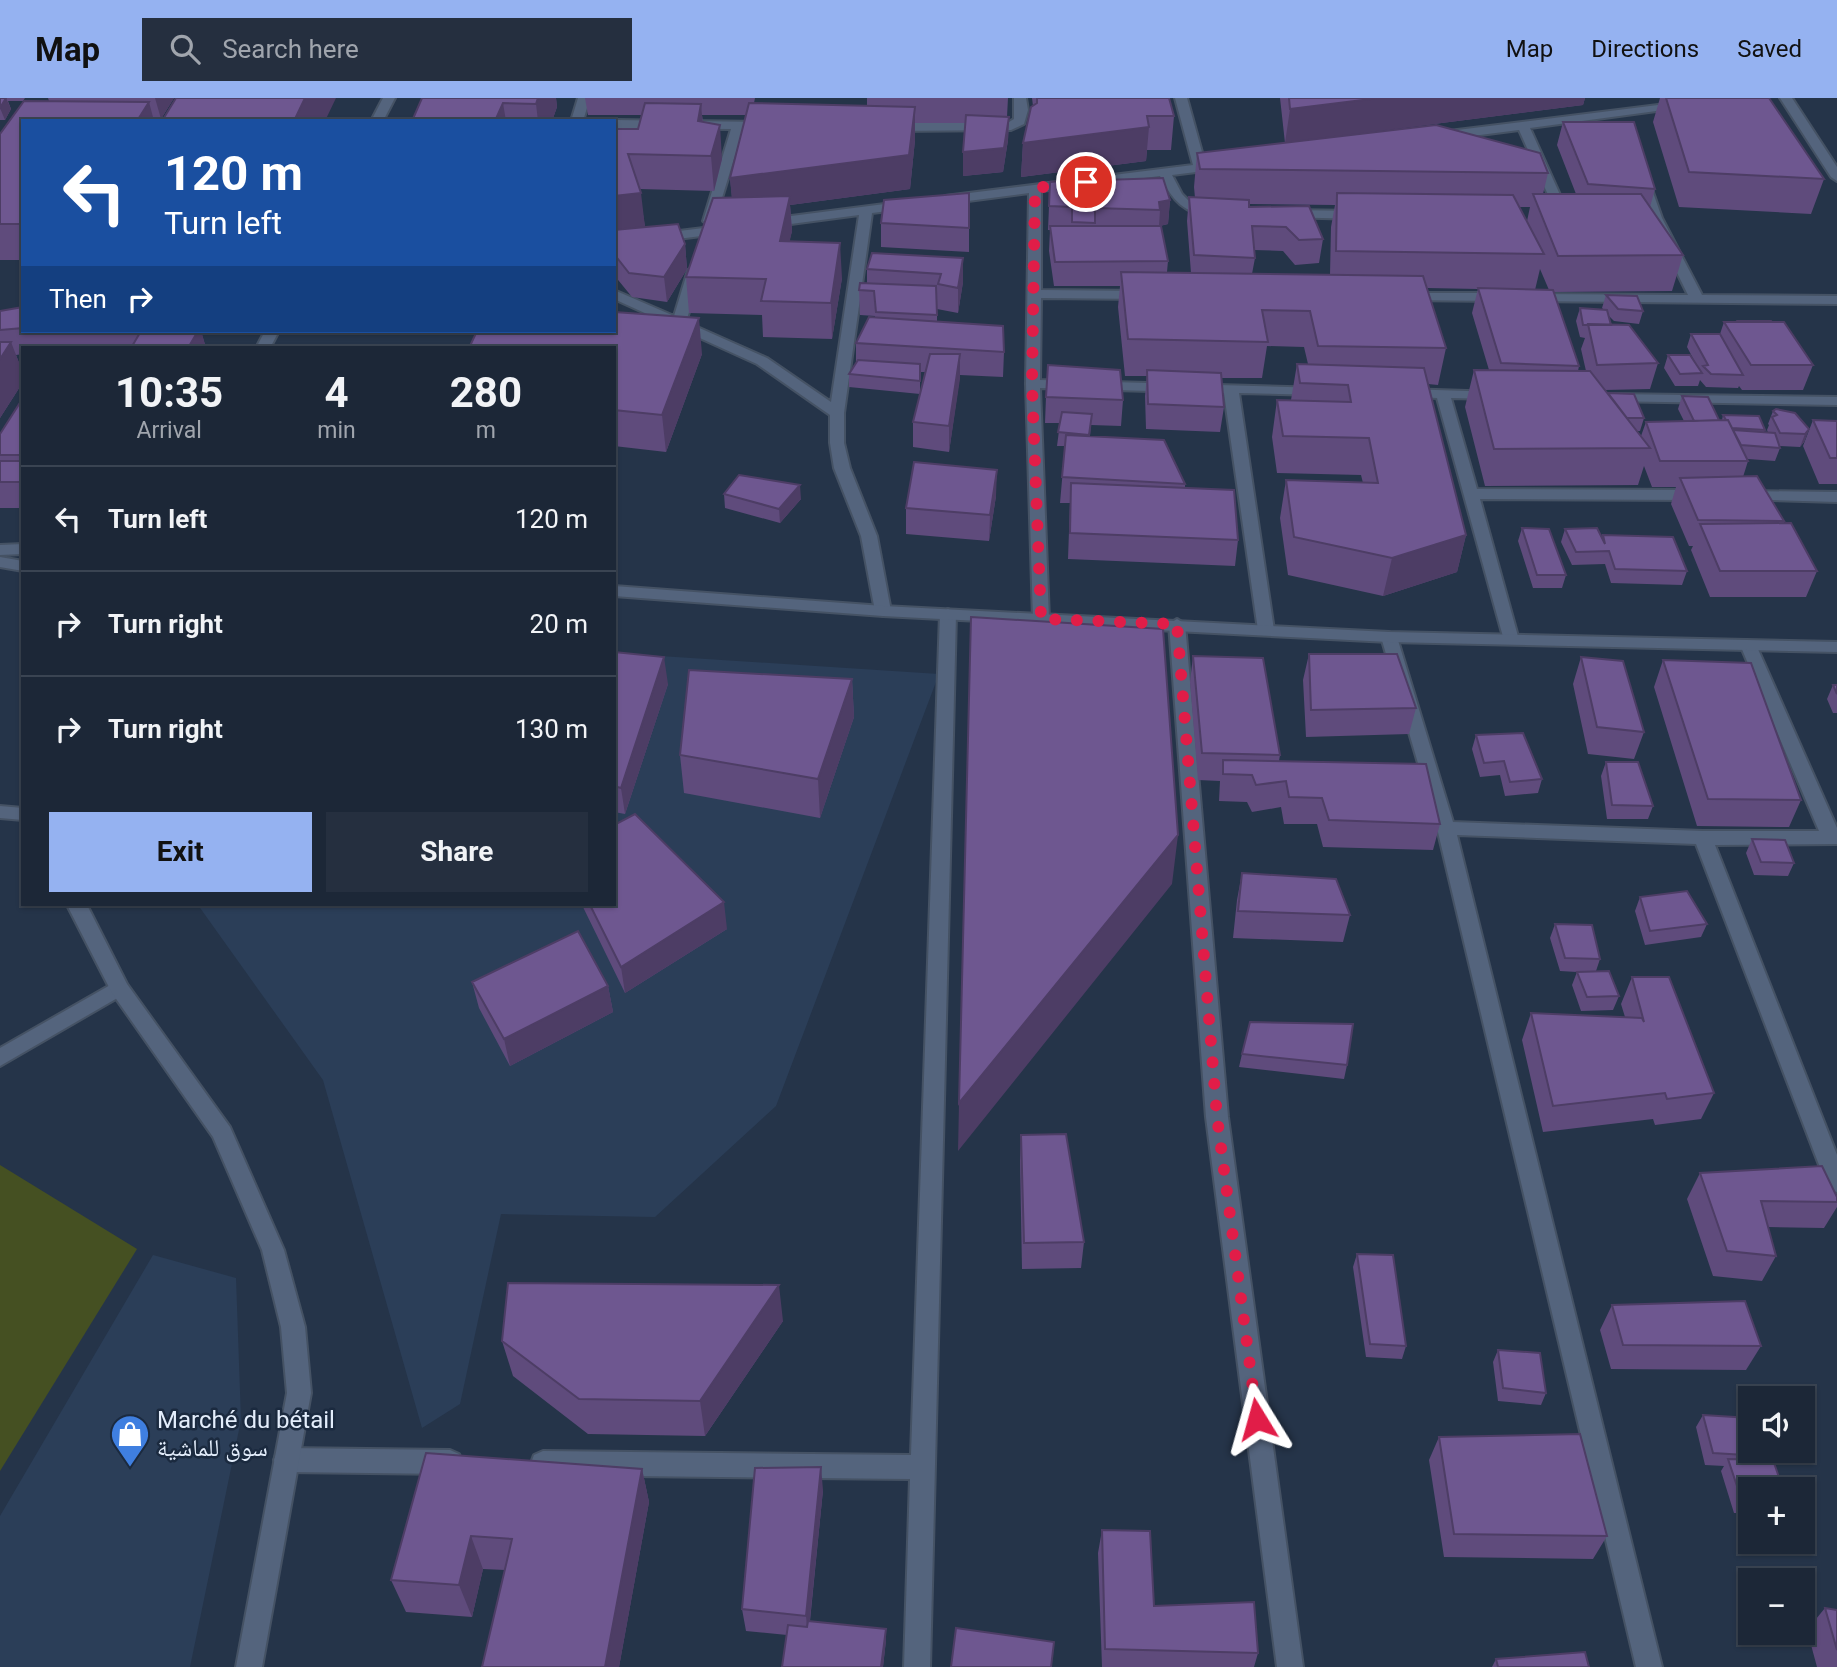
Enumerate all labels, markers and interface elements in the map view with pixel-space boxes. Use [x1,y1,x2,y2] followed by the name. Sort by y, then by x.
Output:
[142,18,632,81] search box
[35,30,100,69] text: Map
[166,30,204,68] icon: search
[222,34,359,64] text: Search here
[1506,35,1553,63] text: Map
[1591,35,1699,63] text: Directions
[1737,35,1802,63] text: Saved
[164,145,303,202] text: 120 m
[49,147,140,238] icon: left
[1056,152,1116,212] pin
[1067,163,1105,201] icon: arrive
[164,204,282,242] text: Turn left
[121,280,159,318] icon: right
[49,284,107,314] text: Then
[115,368,223,417] text: 10:35
[324,368,349,417] text: 4
[450,368,522,417] text: 280
[136,417,202,444] text: Arrival
[317,417,356,444] text: min
[476,417,496,444] text: m
[49,500,87,538] icon: left
[108,504,207,534] text: Turn left
[515,504,588,534] text: 120 m
[49,605,87,643] icon: right
[108,609,223,639] text: Turn right
[530,609,588,639] text: 20 m
[49,710,87,748] icon: right
[108,714,223,744] text: Turn right
[515,714,588,744] text: 130 m
[49,812,312,892] button: Exit
[326,812,588,892] button: Share
[1220,1382,1294,1456] position arrow
[1738,1386,1815,1645] map controls
[1738,1386,1815,1463] button: sound
[157,1406,335,1462] place label: Marché du bétail سوق للماشية
[109,1413,151,1468] shop icon: Marché du bétail سوق للماشية
[1738,1477,1815,1554] button: +
[1738,1568,1815,1645] button: −

